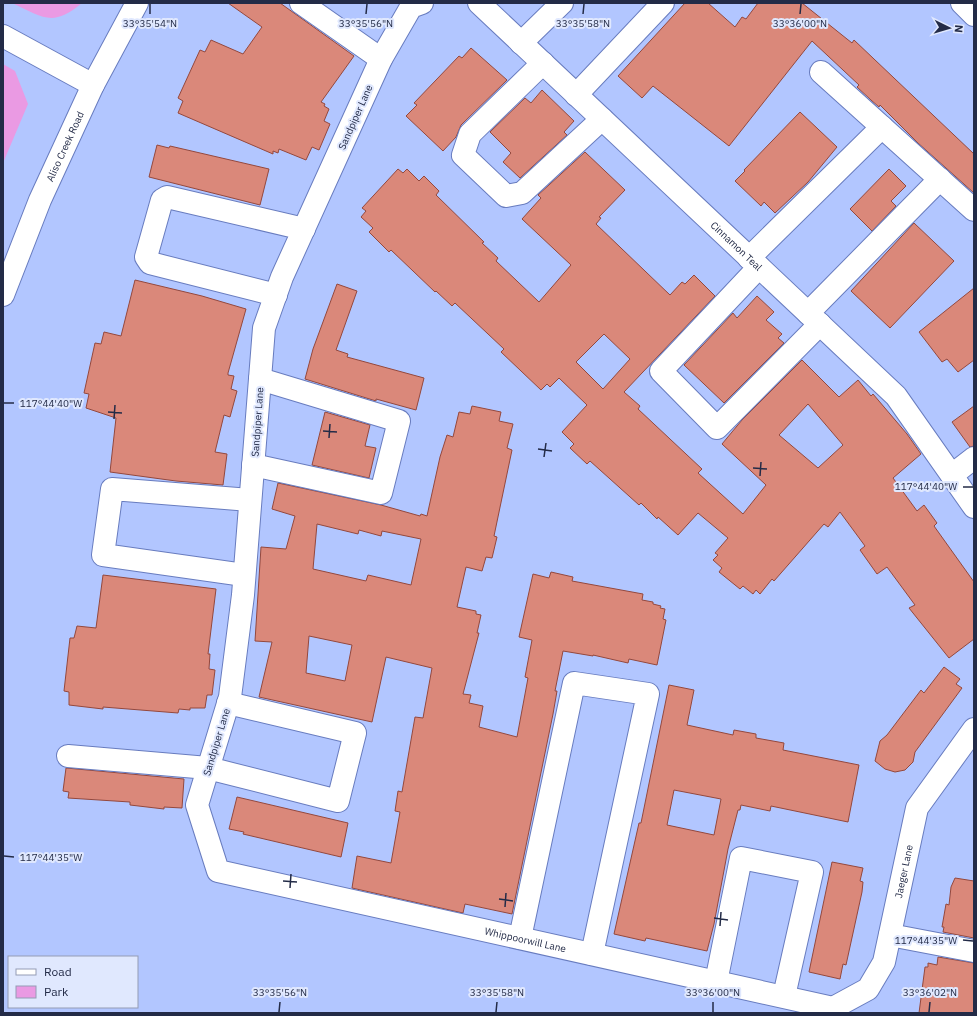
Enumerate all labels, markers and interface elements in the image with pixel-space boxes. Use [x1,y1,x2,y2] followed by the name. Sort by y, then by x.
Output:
[929,8,969,48] north arrow
[123,17,177,30] text: 33°35'54"N
[339,17,393,30] text: 33°35'56"N
[556,17,610,30] text: 33°35'58"N
[773,17,827,30] text: 33°36'00"N
[952,24,966,33] text: N
[335,82,376,152] street label: Sandpiper Lane
[43,109,87,184] street label: Aliso Creek Road
[708,219,765,274] street label: Cinnamon Teal
[249,386,266,457] street label: Sandpiper Lane
[20,397,82,410] text: 117°44'40"W
[895,480,957,493] text: 117°44'40"W
[200,706,233,777] street label: Sandpiper Lane
[892,843,916,899] street label: Jaeger Lane
[20,851,82,864] text: 117°44'35"W
[483,925,568,955] street label: Whippoorwill Lane
[895,934,957,947] text: 117°44'35"W
[8,956,138,1008] legend
[44,964,72,979] text: Road
[44,984,69,999] text: Park
[253,986,307,999] text: 33°35'56"N
[470,986,524,999] text: 33°35'58"N
[686,986,740,999] text: 33°36'00"N
[903,986,957,999] text: 33°36'02"N

